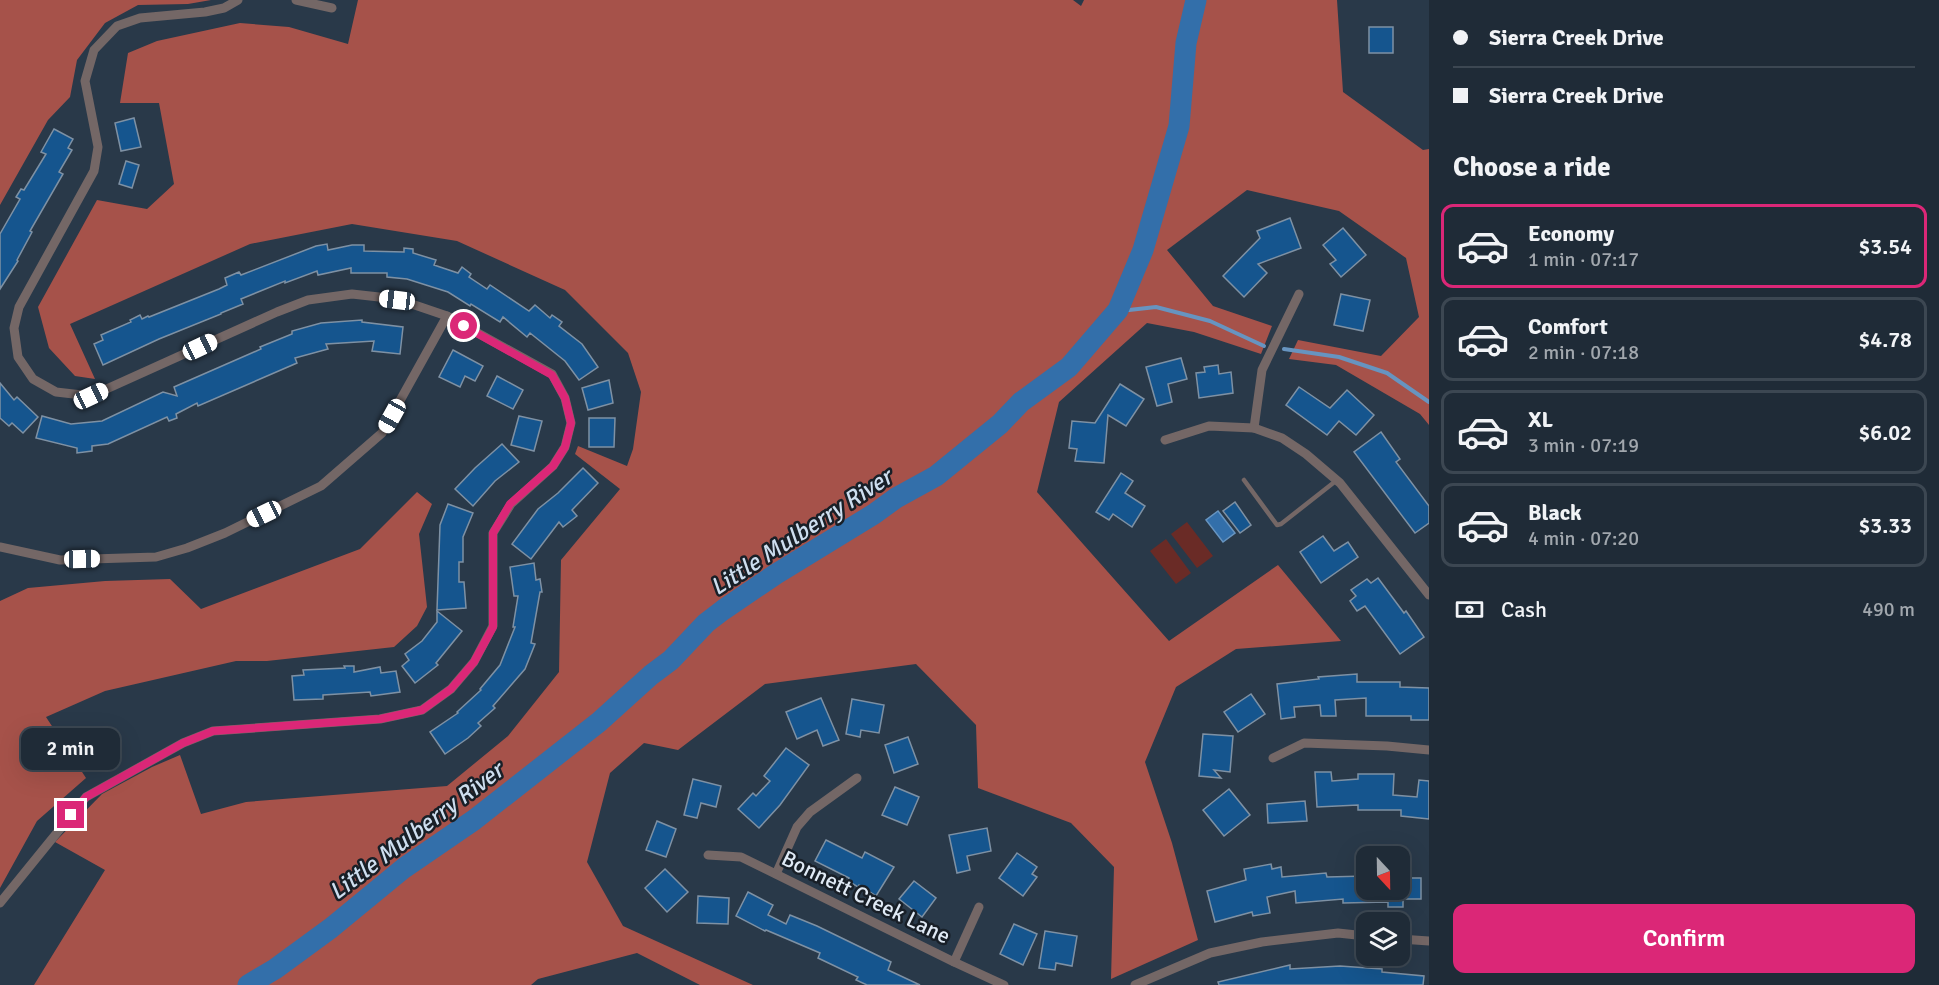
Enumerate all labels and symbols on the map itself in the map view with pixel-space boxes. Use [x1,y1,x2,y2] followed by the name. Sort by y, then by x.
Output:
[378,289,416,311] car
[450,312,477,339] route start
[180,331,220,363] car
[71,380,111,412] car
[375,396,409,436] car
[705,460,900,602] water label: Little Mulberry River
[244,498,284,530] car
[64,550,100,568] car
[22,728,121,770] callout: 2 min
[323,754,512,906] water label: Little Mulberry River
[57,801,84,828] route end
[777,844,955,950] street label: Bonnett Creek Lane
[1356,846,1410,900] north arrow

